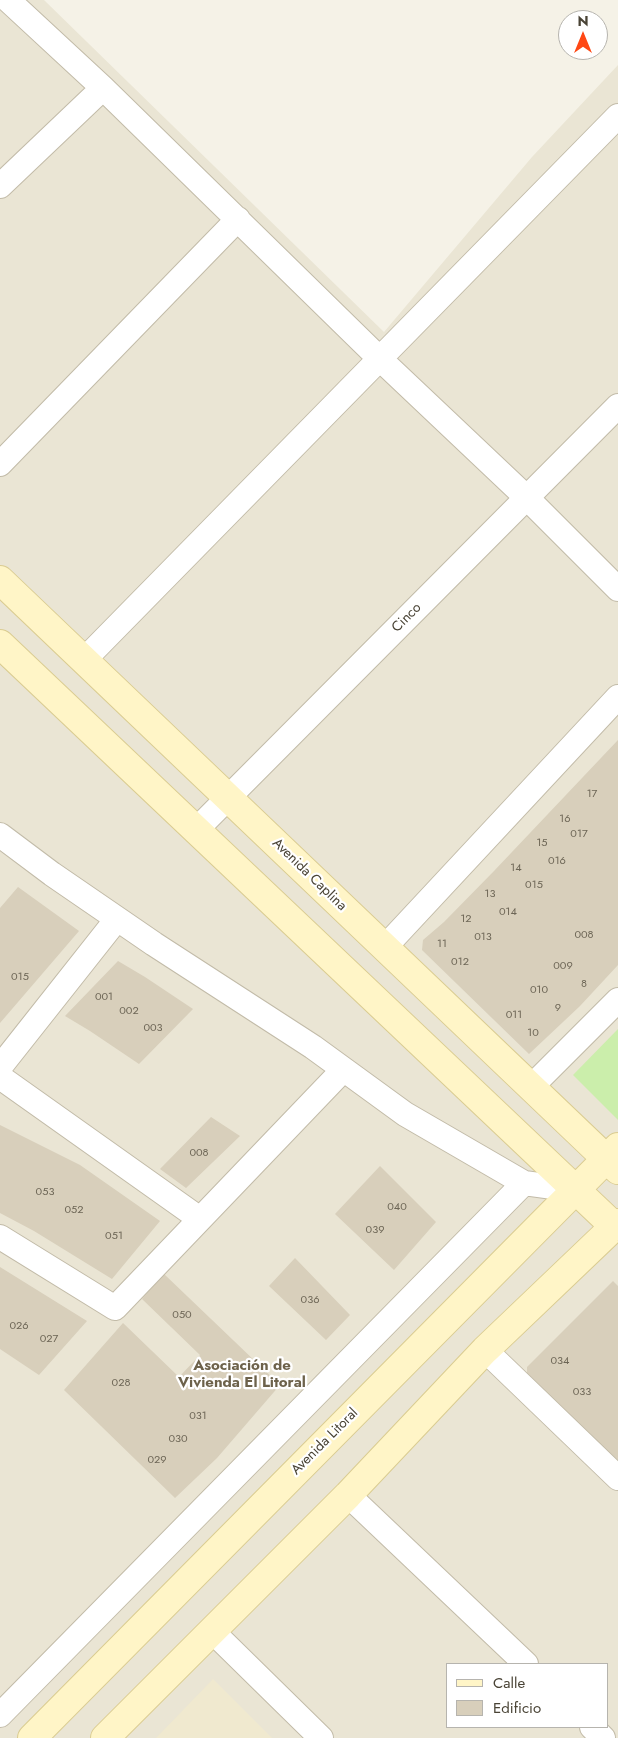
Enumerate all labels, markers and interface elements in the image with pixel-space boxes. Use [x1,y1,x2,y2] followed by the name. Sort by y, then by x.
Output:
[558,10,608,60] north arrow
[577,11,589,31] text: N
[389,600,425,636] street label: Cinco
[587,787,597,801] house number: 17
[559,812,571,826] house number: 16
[570,827,588,841] house number: 017
[268,835,350,915] street label: Avenida Caplina
[536,836,548,850] house number: 15
[548,854,566,868] house number: 016
[510,861,522,875] house number: 14
[525,878,543,892] house number: 015
[485,887,495,901] house number: 13
[499,905,517,919] house number: 014
[460,912,472,926] house number: 12
[574,928,594,942] house number: 008
[474,930,492,944] house number: 013
[437,937,447,951] house number: 11
[451,955,469,969] house number: 012
[553,959,573,973] house number: 009
[11,970,29,984] house number: 015
[581,977,587,991] house number: 8
[530,983,548,997] house number: 010
[95,990,113,1004] house number: 001
[555,1001,561,1015] house number: 9
[119,1004,139,1018] house number: 002
[506,1008,522,1022] house number: 011
[143,1021,163,1035] house number: 003
[527,1026,539,1040] house number: 10
[189,1146,209,1160] house number: 008
[36,1185,54,1199] house number: 053
[387,1200,407,1214] house number: 040
[64,1203,84,1217] house number: 052
[366,1223,384,1237] house number: 039
[105,1229,123,1243] house number: 051
[301,1293,319,1307] house number: 036
[172,1308,192,1322] house number: 050
[9,1319,29,1333] house number: 026
[40,1332,58,1346] house number: 027
[550,1354,570,1368] house number: 034
[178,1357,306,1392] district label: Asociación de Vivienda El Litoral
[112,1376,130,1390] house number: 028
[573,1385,591,1399] house number: 033
[288,1405,362,1479] street label: Avenida Litoral
[189,1409,207,1423] house number: 031
[168,1432,188,1446] house number: 030
[147,1453,167,1467] house number: 029
[446,1663,608,1728] legend
[493,1672,525,1694] text: Calle
[493,1697,541,1719] text: Edificio

